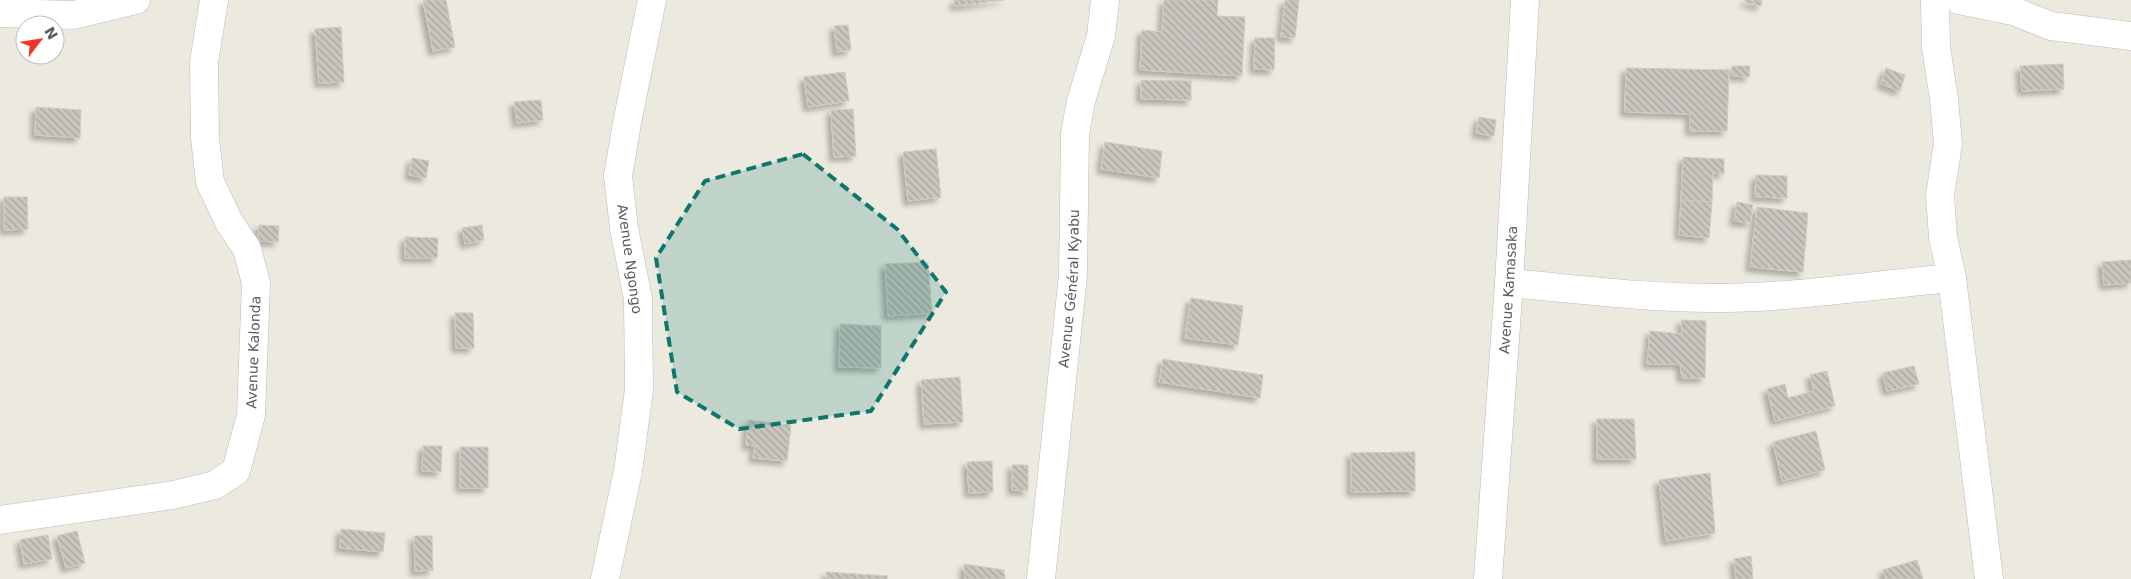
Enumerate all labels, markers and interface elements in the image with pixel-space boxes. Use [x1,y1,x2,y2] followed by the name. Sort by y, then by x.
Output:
[15,15,65,65] north arrow
[41,24,61,42] text: N
[614,203,646,315] street label: Avenue Ngongo
[1055,209,1082,369] street label: Avenue Général Kyabu
[1496,225,1520,354] street label: Avenue Kamasaka
[243,296,264,409] street label: Avenue Kalonda

